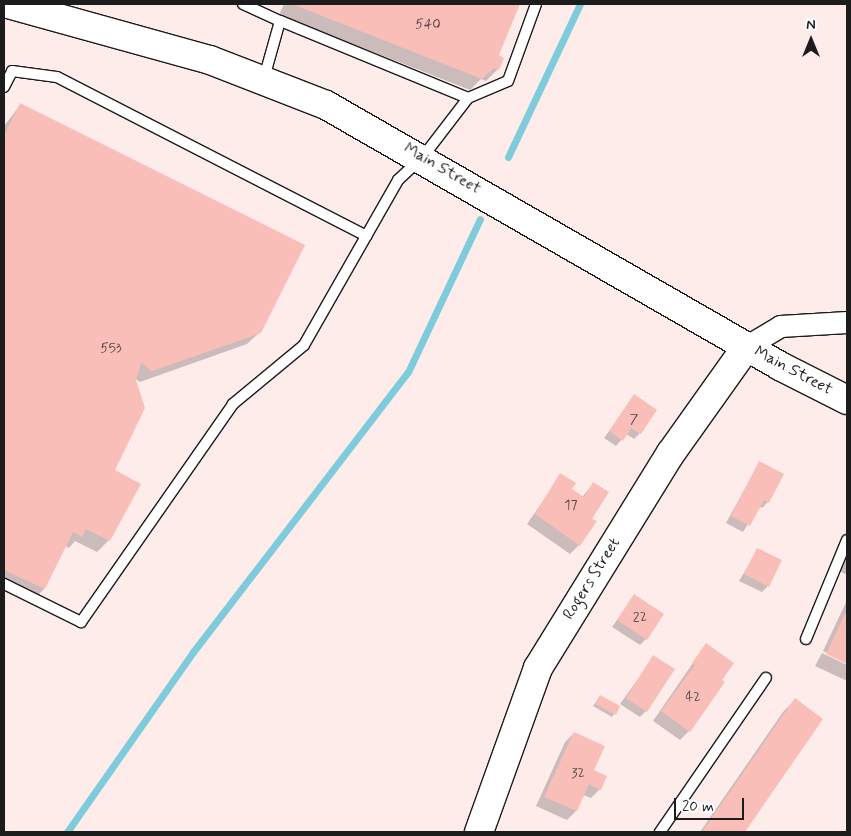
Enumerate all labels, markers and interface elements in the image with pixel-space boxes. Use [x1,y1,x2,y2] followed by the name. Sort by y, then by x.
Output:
[786,15,836,65] north arrow
[415,16,441,32] house number: 540
[806,16,816,34] text: N
[400,139,484,199] street label: Main Street
[100,340,122,356] house number: 553
[751,343,835,399] street label: Main Street
[630,411,638,427] house number: 7
[564,497,578,513] house number: 17
[559,533,625,625] street label: Rogers Street
[633,609,647,625] house number: 22
[685,689,701,705] house number: 42
[571,765,585,781] house number: 32
[676,788,746,820] scale bar
[682,797,714,817] text: 20 m

